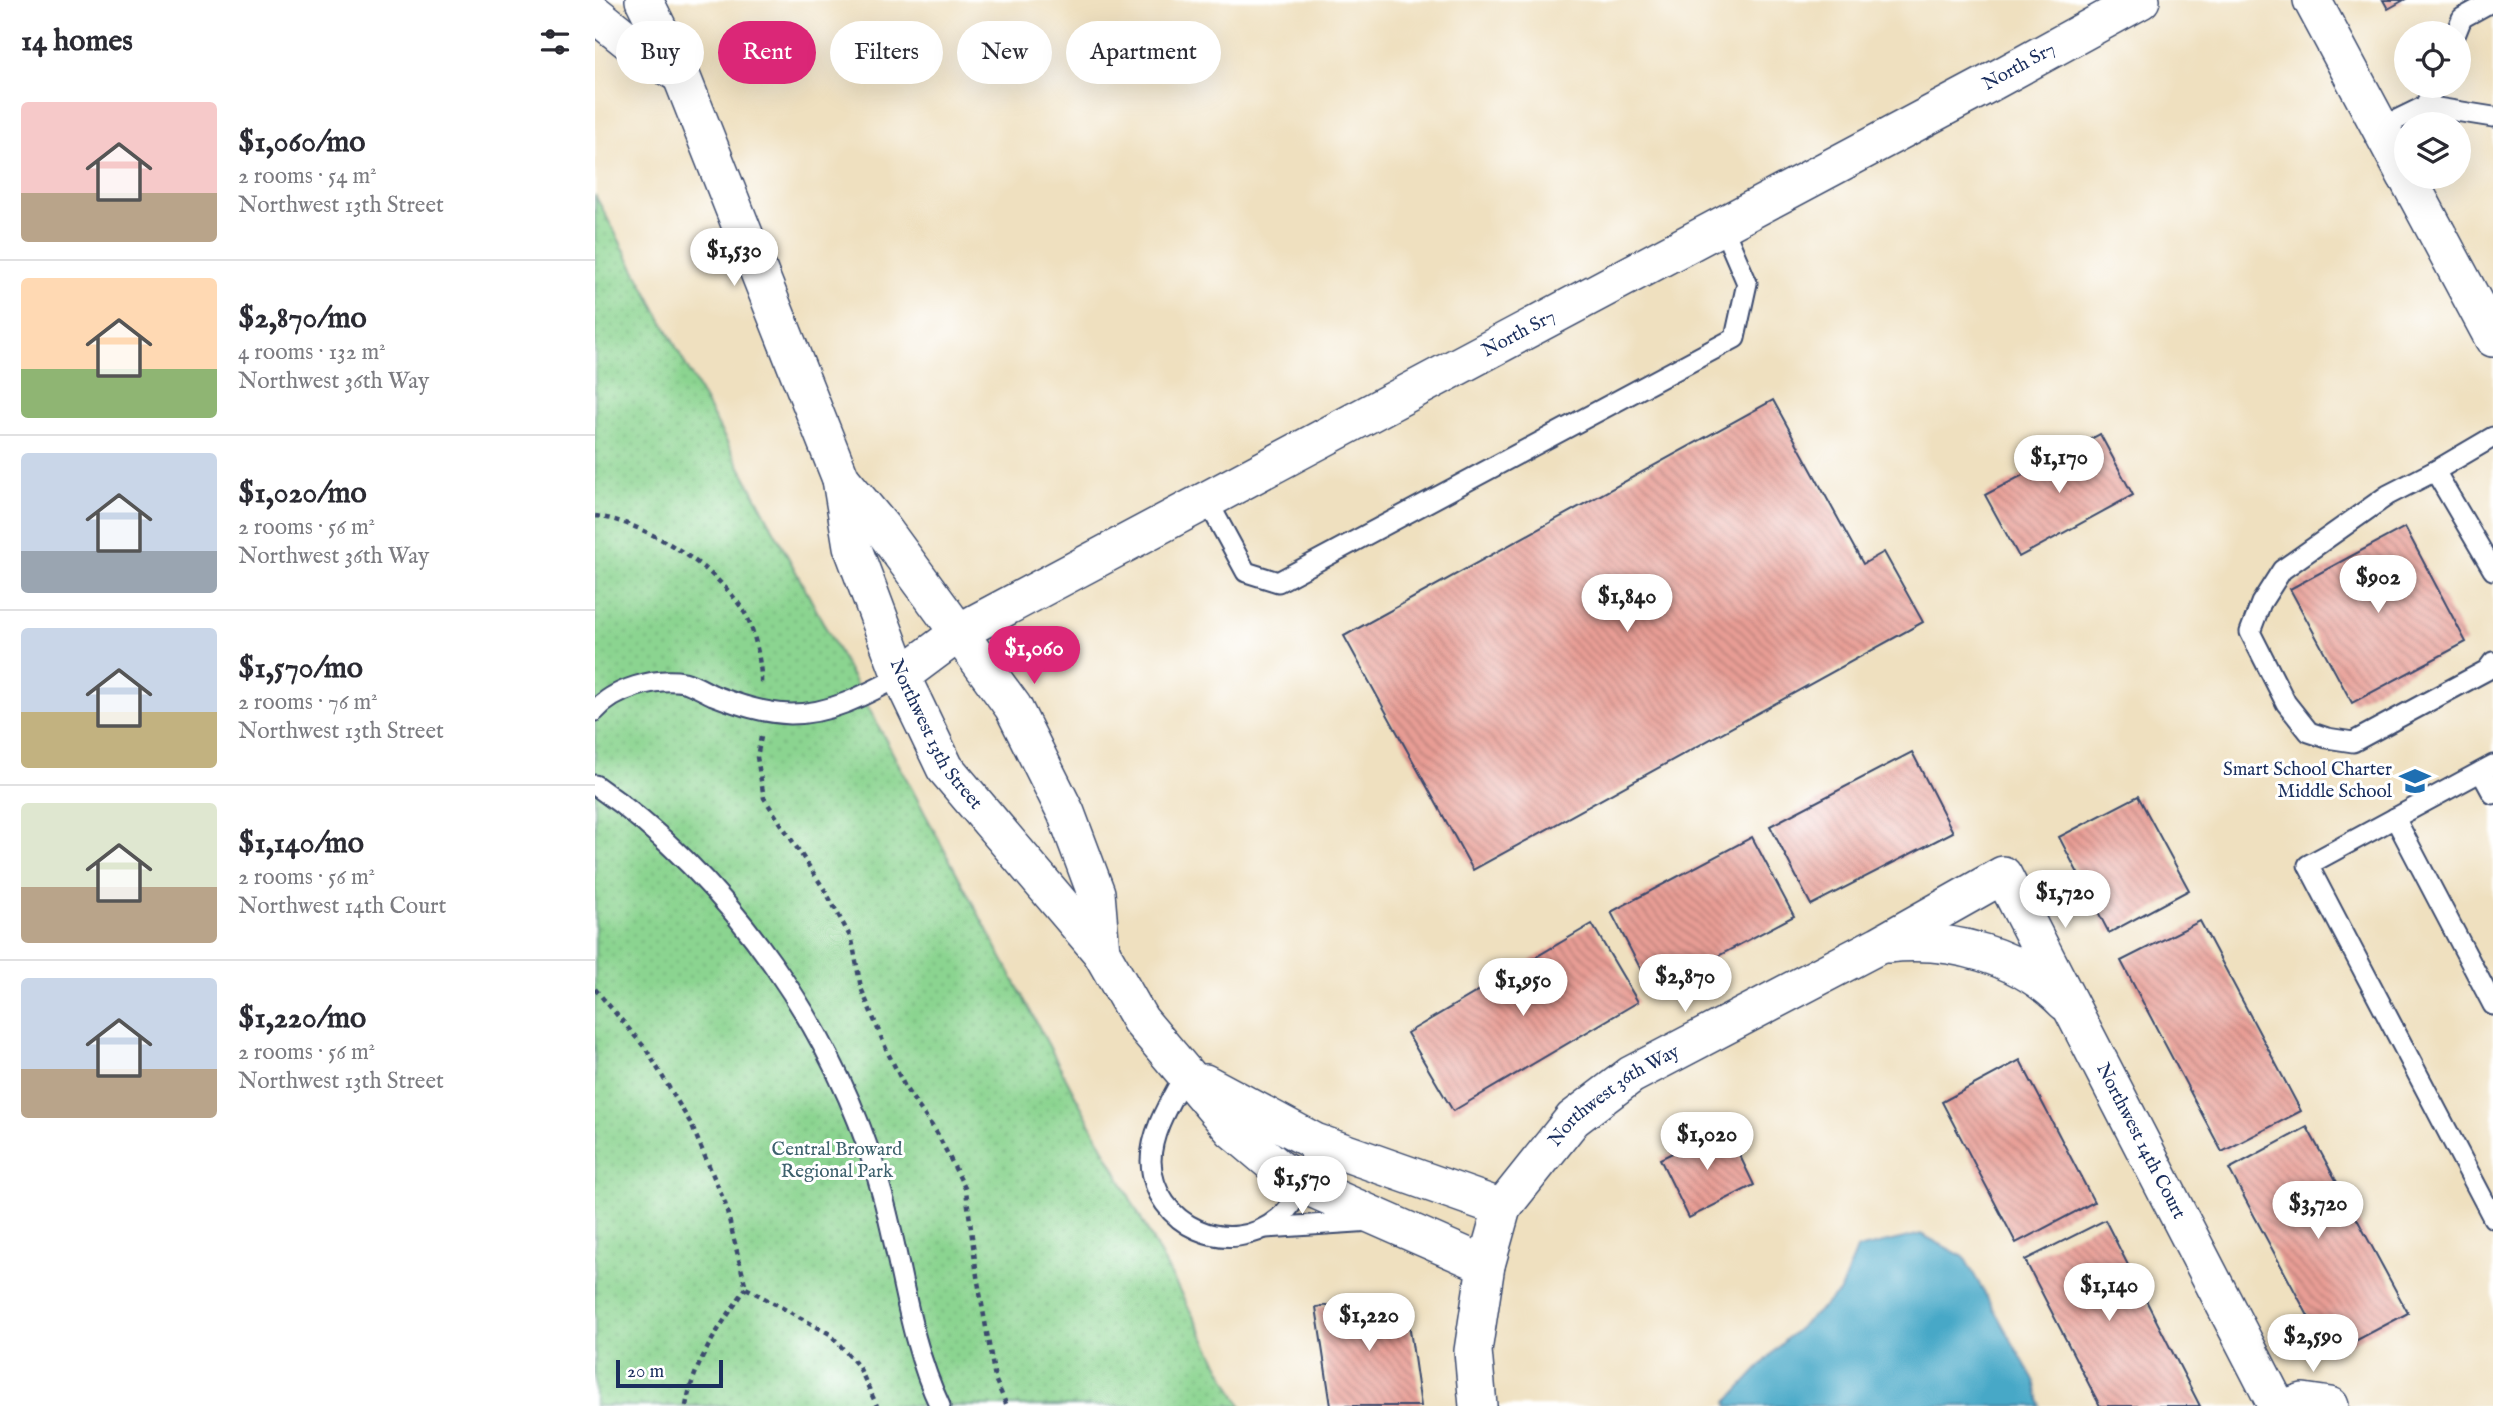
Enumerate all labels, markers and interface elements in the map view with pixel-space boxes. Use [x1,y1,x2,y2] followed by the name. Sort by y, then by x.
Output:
[616,21,704,84] chip: Buy
[718,21,816,84] chip: Rent
[830,21,943,84] chip: Filters
[957,21,1052,84] chip: New
[1066,21,1221,84] chip: Apartment
[2394,21,2471,189] map controls
[2394,21,2471,98] button: locate
[21,23,133,61] text: 14 homes
[536,23,574,61] icon: filters
[1978,37,2060,97] street label: North Sr7
[2394,112,2471,189] button: layers
[238,124,365,162] text: $1,060/mo
[77,130,161,214] icon: home
[238,162,377,191] text: 2 rooms · 54 m²
[238,191,444,220] text: Northwest 13th Street
[677,229,791,288] pin: $1,530
[706,236,762,265] text: $1,530
[238,300,367,338] text: $2,870/mo
[1478,305,1560,363] street label: North Sr7
[77,306,161,390] icon: home
[238,338,386,367] text: 4 rooms · 132 m²
[238,367,429,396] text: Northwest 36th Way
[2002,435,2116,495] pin: $1,170
[2030,443,2088,472] text: $1,170
[238,475,367,513] text: $1,020/mo
[77,481,161,565] icon: home
[238,513,375,542] text: 2 rooms · 56 m²
[238,542,429,571] text: Northwest 36th Way
[2337,556,2419,615] pin: $902
[2356,563,2400,592] text: $902
[1570,574,1684,634] pin: $1,840
[1597,582,1657,611] text: $1,840
[977,626,1091,686] pin: $1,060
[1004,634,1064,663] text: $1,060
[238,650,363,688] text: $1,570/mo
[77,656,161,740] icon: home
[884,656,988,815] street label: Northwest 13th Street
[238,688,378,717] text: 2 rooms · 76 m²
[238,717,444,746] text: Northwest 13th Street
[2223,758,2393,804] place label: Smart School Charter Middle School
[2398,764,2432,798] school or university icon: Smart School Charter Middle School
[238,825,364,863] text: $1,140/mo
[77,831,161,915] icon: home
[238,863,375,892] text: 2 rooms · 56 m²
[2008,870,2122,930] pin: $1,720
[2035,878,2095,907] text: $1,720
[238,892,446,921] text: Northwest 14th Court
[1628,954,1742,1014] pin: $2,870
[1466,958,1580,1018] pin: $1,950
[1655,962,1715,991] text: $2,870
[1494,966,1552,995] text: $1,950
[238,1000,366,1038] text: $1,220/mo
[77,1006,161,1090] icon: home
[238,1038,375,1067] text: 2 rooms · 56 m²
[1543,1039,1684,1152] street label: Northwest 36th Way
[2090,1059,2191,1224] street label: Northwest 14th Court
[238,1067,444,1096] text: Northwest 13th Street
[1650,1112,1764,1172] pin: $1,020
[1677,1120,1737,1149] text: $1,020
[772,1138,903,1184] park label: Central Broward Regional Park
[1245,1156,1359,1216] pin: $1,570
[1273,1164,1331,1193] text: $1,570
[2261,1182,2375,1241] pin: $3,720
[2288,1189,2348,1218] text: $3,720
[2052,1264,2166,1323] pin: $1,140
[2080,1271,2138,1300] text: $1,140
[1312,1294,1426,1353] pin: $1,220
[1339,1301,1399,1330] text: $1,220
[2256,1314,2370,1374] pin: $2,590
[2283,1322,2343,1351] text: $2,590
[616,1357,723,1389] scale bar
[627,1360,664,1384] text: 20 m

